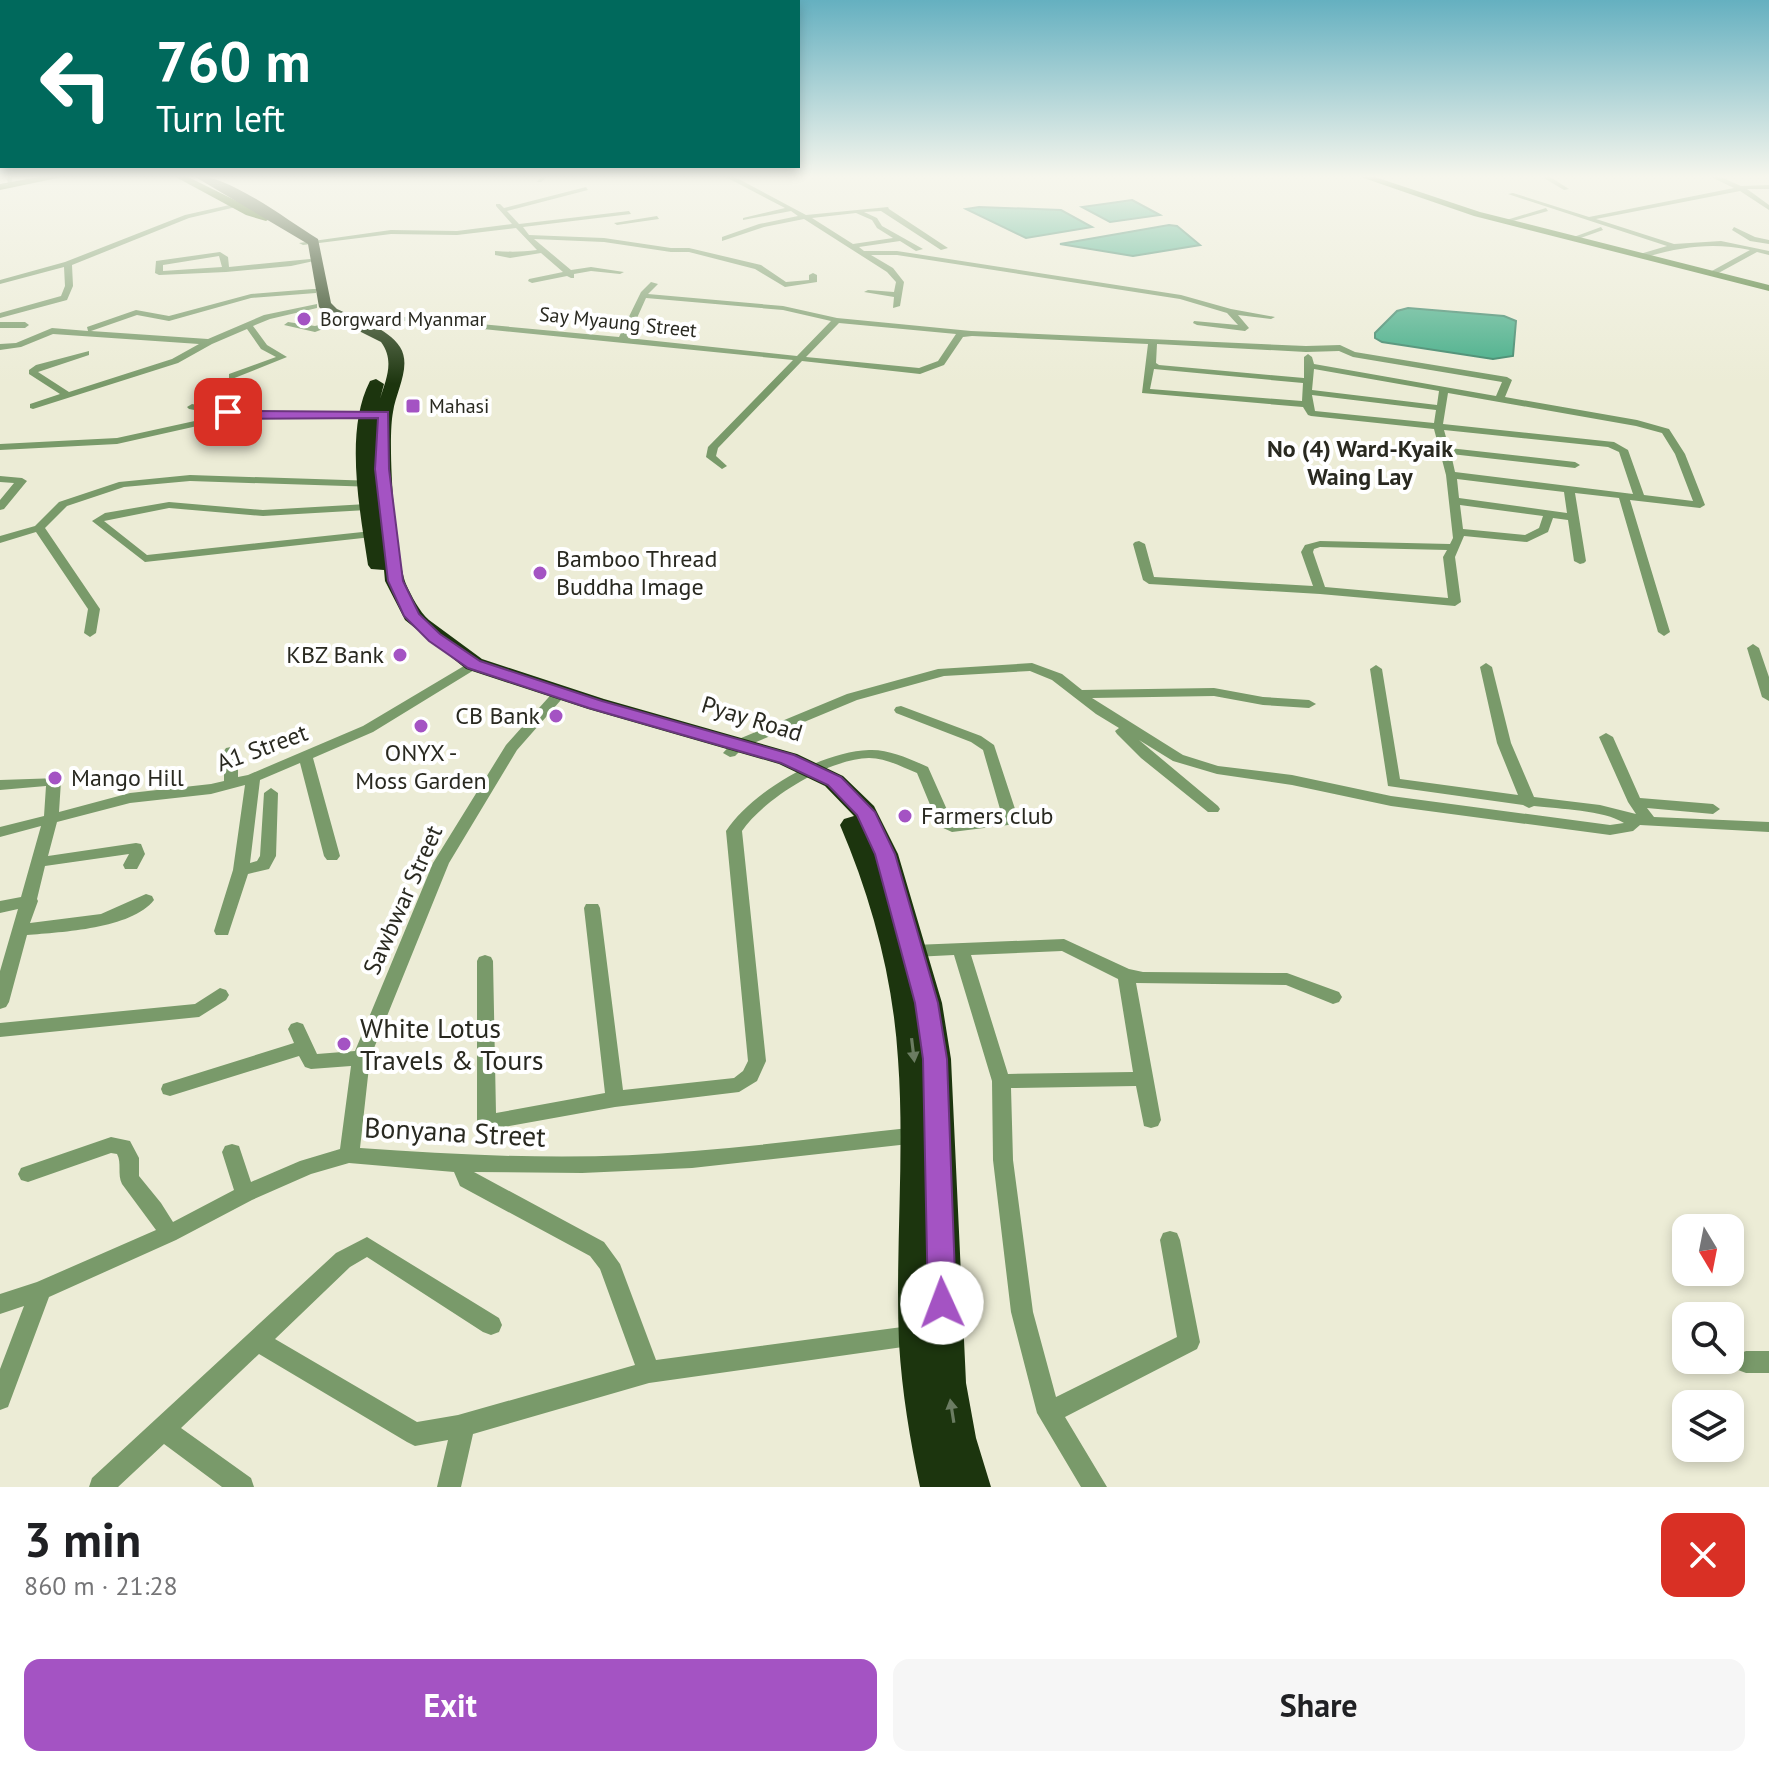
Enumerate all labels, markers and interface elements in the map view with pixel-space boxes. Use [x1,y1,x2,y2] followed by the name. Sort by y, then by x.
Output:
[156,25,311,97] text: 760 m
[24,32,128,136] icon: left
[156,95,285,142] text: Turn left
[538,301,698,343] street label: Say Myaung Street
[320,306,487,332] place label: Borgward Myanmar
[295,310,313,328] marker: Borgward Myanmar
[194,378,262,446] pin
[206,390,250,434] icon: arrive
[429,393,489,419] place label: Mahasi
[404,397,422,415] marker: Mahasi
[1267,433,1453,492] district label: No (4) Ward-Kyaik Waing Lay
[556,543,717,602] place label: Bamboo Thread Buddha Image
[531,564,549,582] marker: Bamboo Thread Buddha Image
[286,639,385,670] place label: KBZ Bank
[391,646,409,664] marker: KBZ Bank
[698,688,806,749] street label: Pyay Road
[455,700,541,731] place label: CB Bank
[547,707,565,725] marker: CB Bank
[212,717,312,778] street label: A1 Street
[412,717,430,735] marker: ONYX - Moss Garden
[355,737,487,796] place label: ONYX - Moss Garden
[71,762,184,793] place label: Mango Hill
[46,769,64,787] marker: Mango Hill
[921,800,1054,831] place label: Farmers club
[896,807,914,825] marker: Farmers club
[356,820,449,979] street label: Sawbwar Street
[360,1009,544,1078] place label: White Lotus Travels & Tours
[335,1035,353,1053] marker: White Lotus Travels & Tours
[906,1038,919,1063] one-way arrow
[363,1108,547,1155] street label: Bonyana Street
[1672,1214,1744,1286] north arrow
[1672,1214,1744,1462] map controls
[900,1261,984,1345] position arrow
[1672,1302,1744,1374] button: search
[1672,1390,1744,1462] button: layers
[945,1399,957,1424] one-way arrow
[24,1508,141,1570] text: 3 min
[1661,1513,1745,1597] button: close
[24,1569,178,1602] text: 860 m · 21:28
[24,1659,877,1751] button: Exit
[893,1659,1745,1751] button: Share

